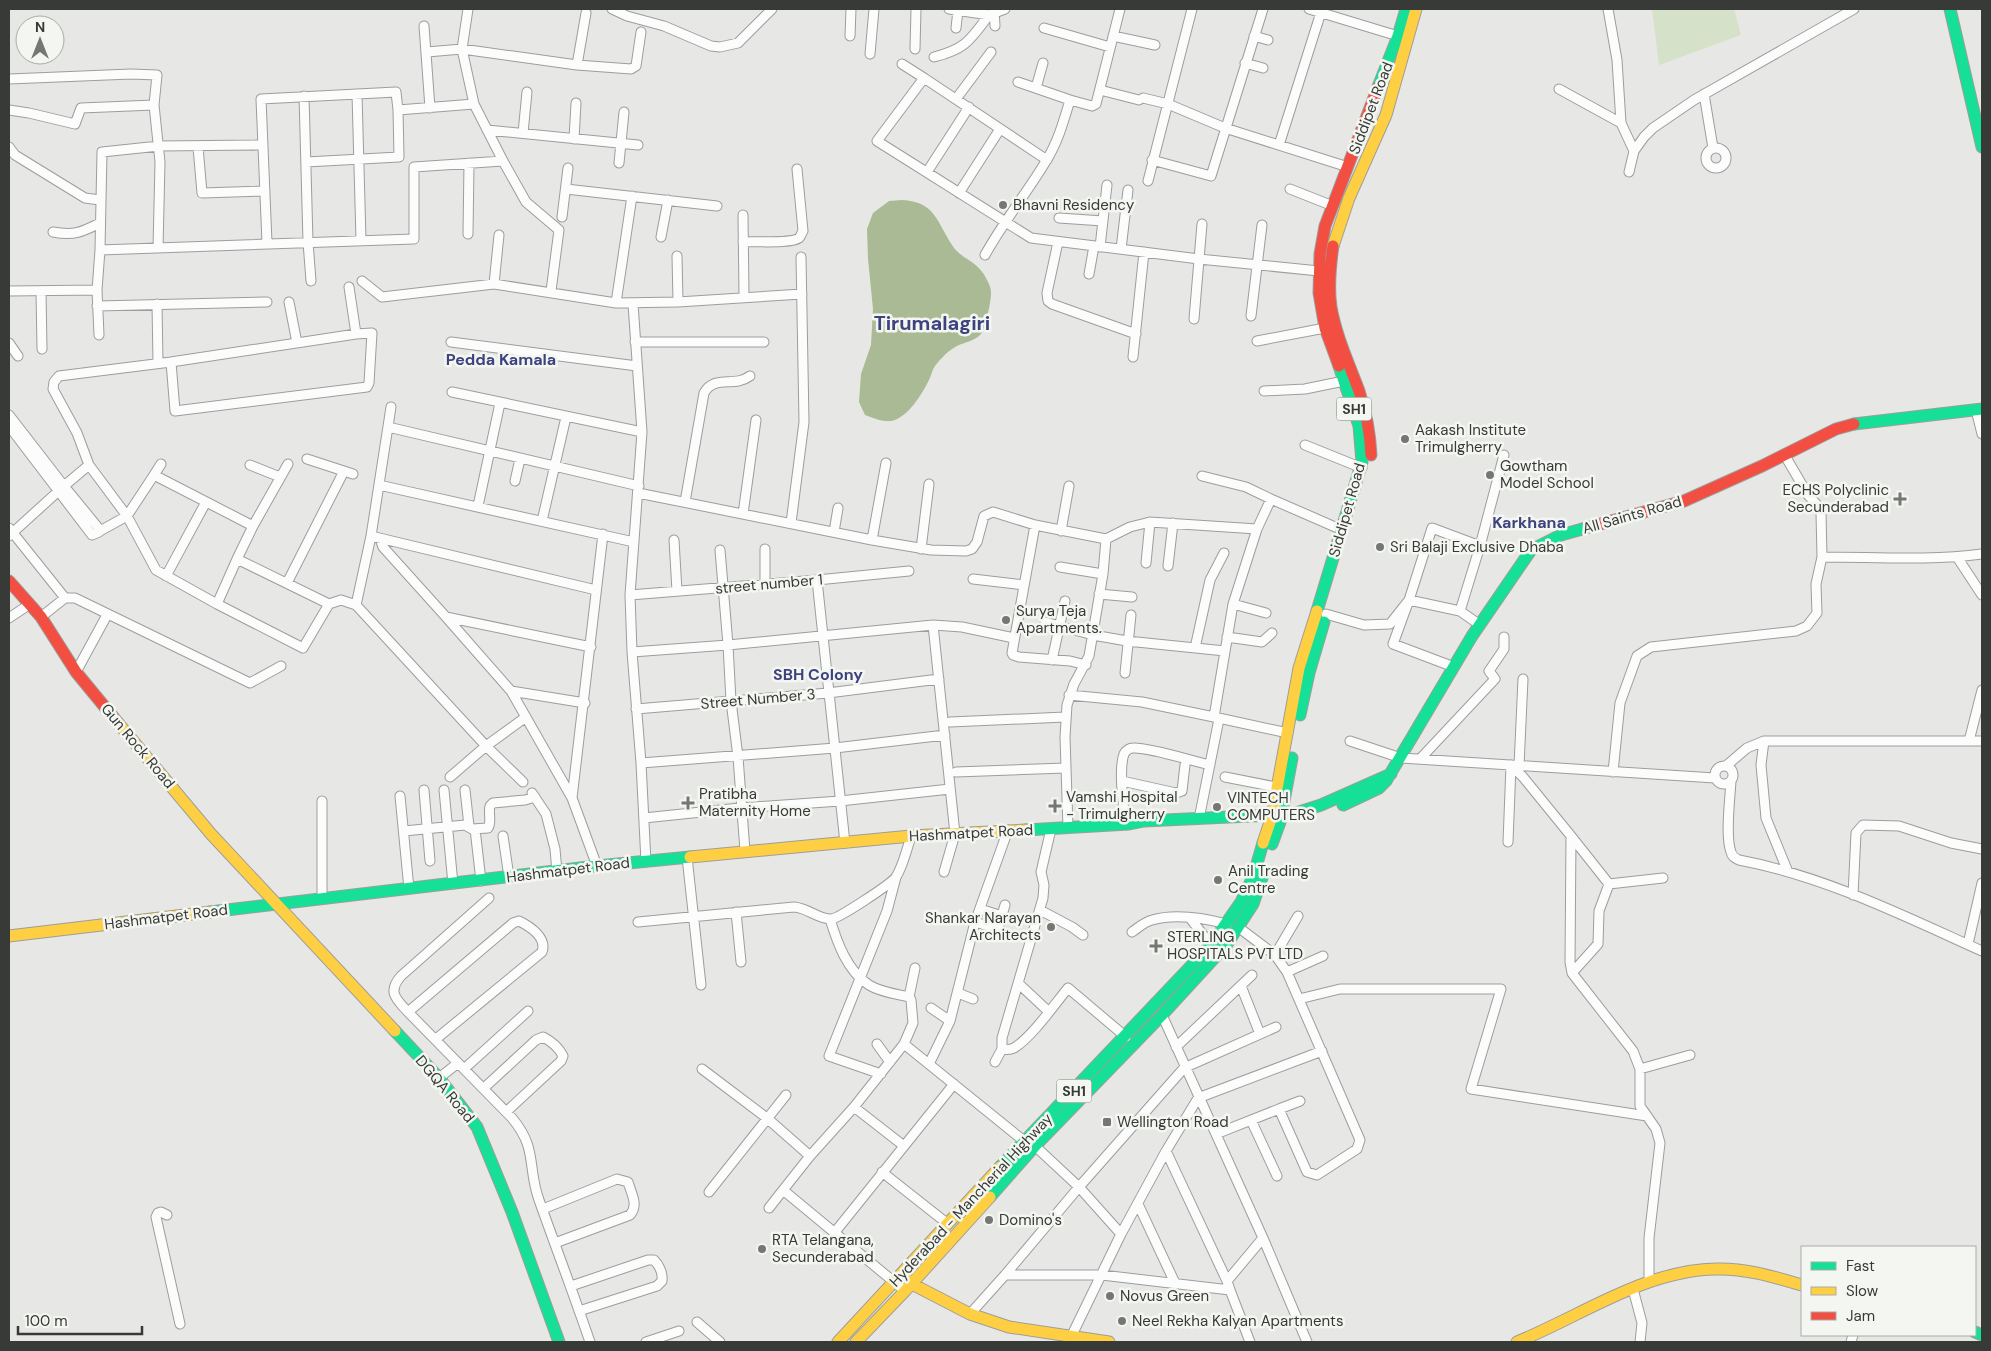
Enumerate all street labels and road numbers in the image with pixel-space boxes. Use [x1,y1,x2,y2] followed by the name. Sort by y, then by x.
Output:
[1344,59,1398,157] street label: Siddipet Road
[1336,398,1372,420] road number: SH1
[1324,461,1370,559] street label: Siddipet Road
[1580,491,1684,539] street label: All Saints Road
[714,569,824,599] street label: street number 1
[700,684,816,714] street label: Street Number 3
[97,699,179,793] street label: Gun Rock Road
[908,820,1034,846] street label: Hashmatpet Road
[505,853,631,887] street label: Hashmatpet Road
[103,900,229,934] street label: Hashmatpet Road
[411,1051,479,1127] street label: DGQA Road
[1056,1080,1092,1102] road number: SH1
[885,1108,1057,1291] street label: Hyderabad - Mancherial Highway

